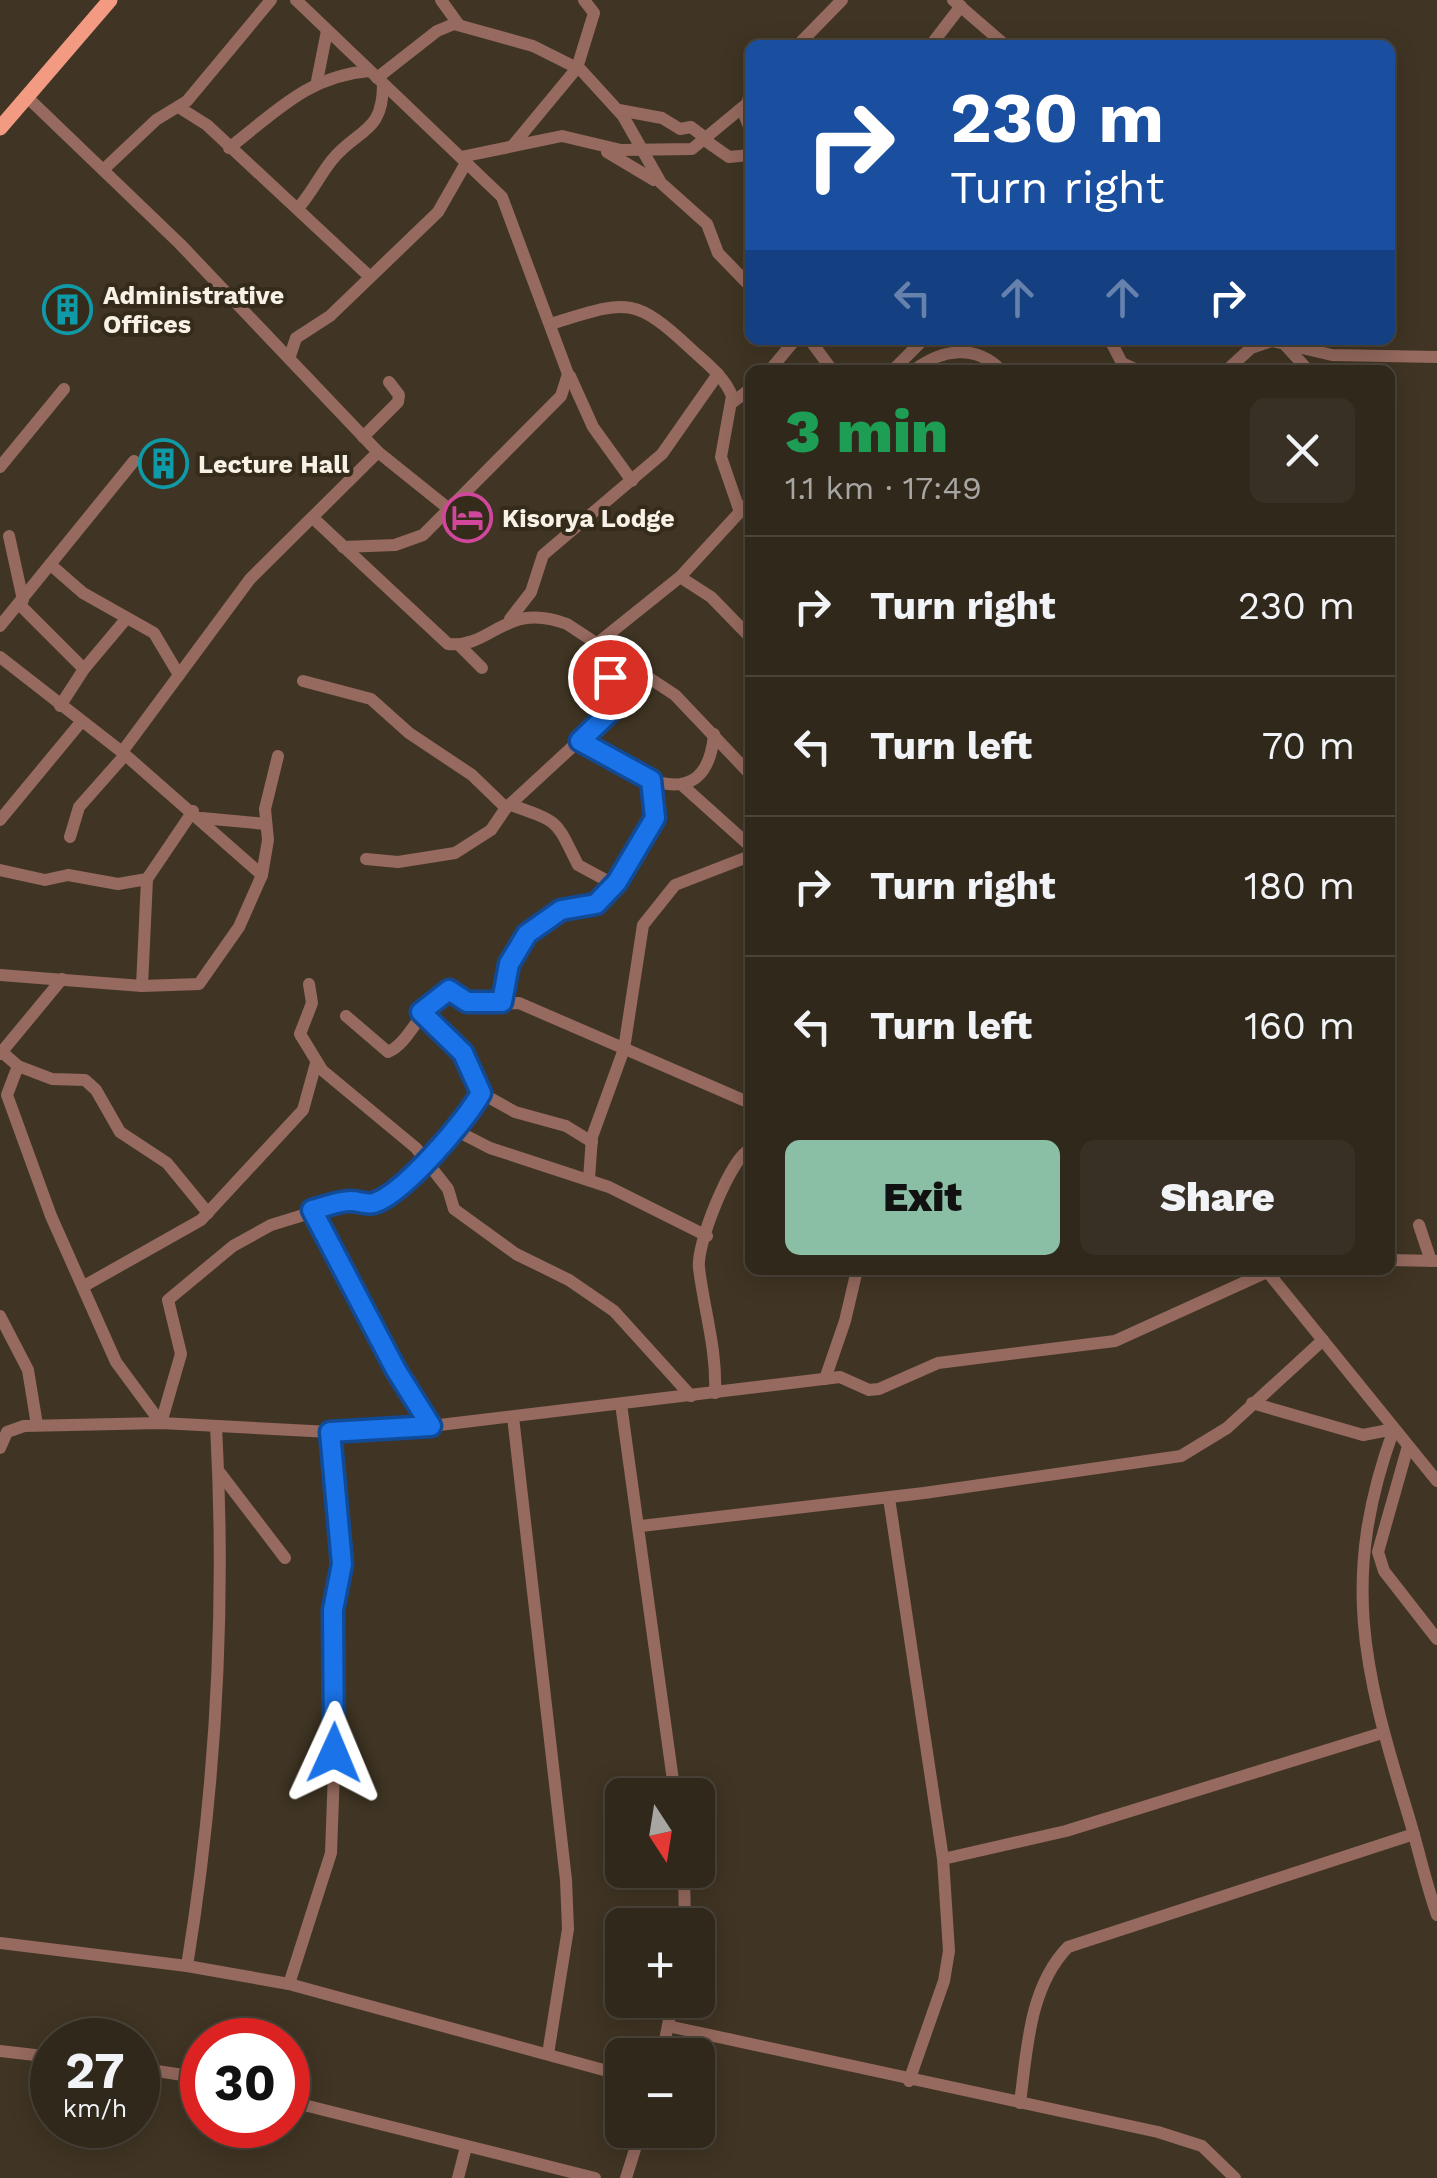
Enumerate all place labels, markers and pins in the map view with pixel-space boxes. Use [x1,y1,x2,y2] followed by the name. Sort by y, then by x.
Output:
[103,281,284,339] place label: Administrative Offices
[42,283,94,335] building icon: Administrative Offices
[137,438,189,490] building icon: Lecture Hall
[198,450,350,479] place label: Lecture Hall
[441,492,493,544] hotel icon: Kisorya Lodge
[502,504,675,533] place label: Kisorya Lodge
[568,635,653,720] pin

